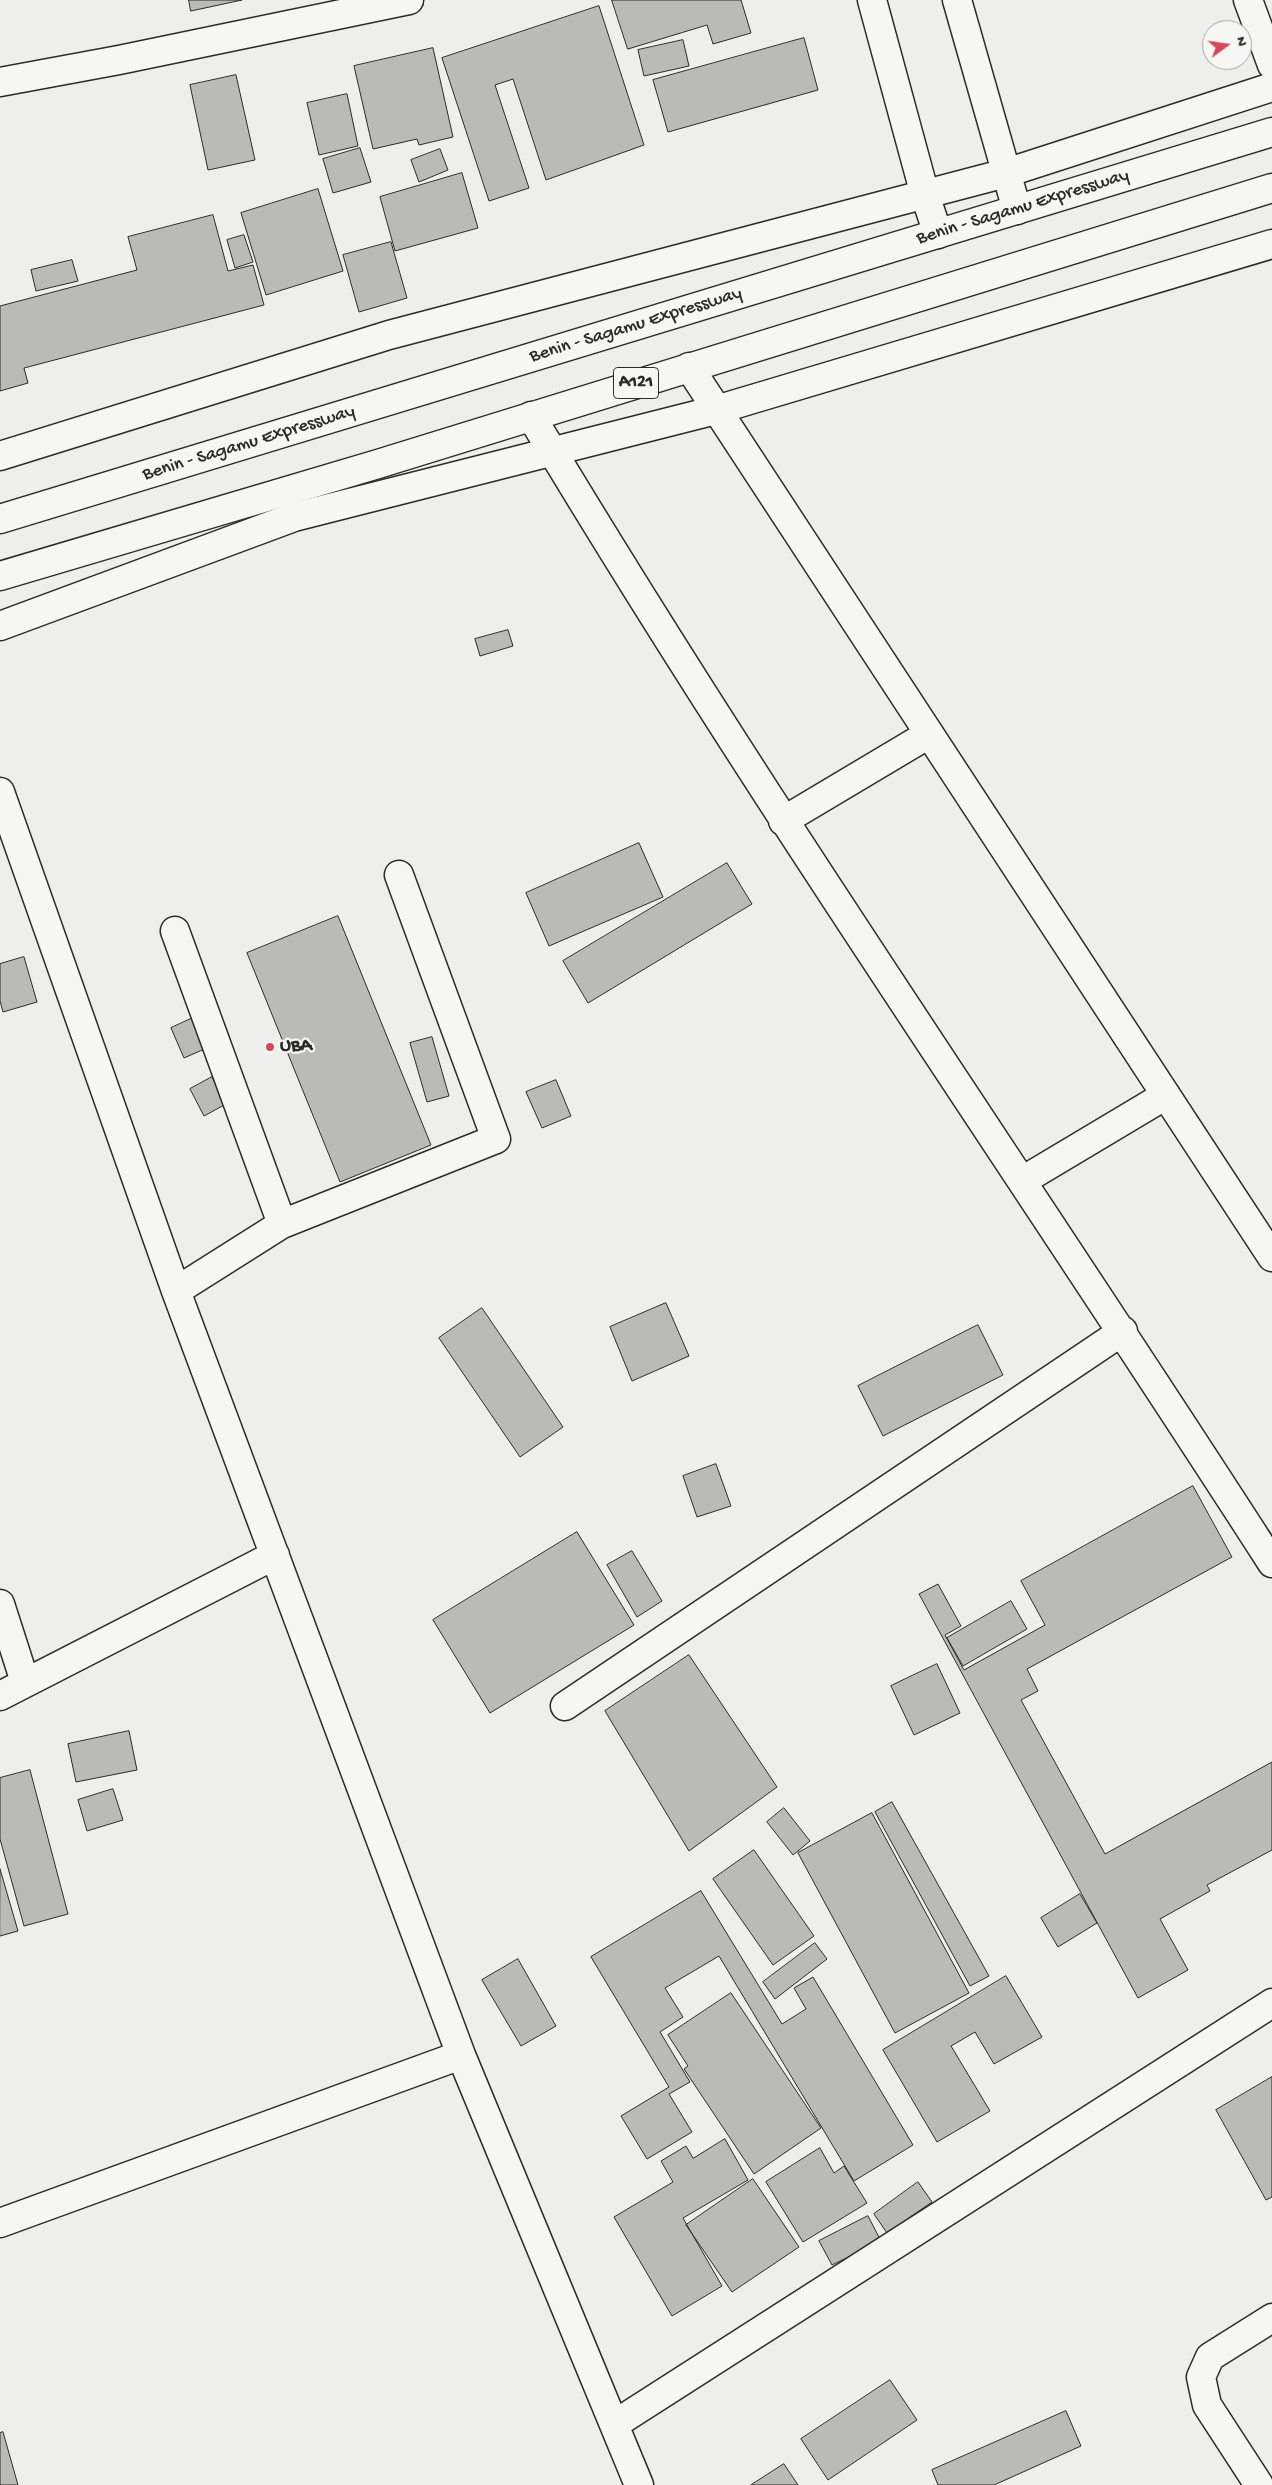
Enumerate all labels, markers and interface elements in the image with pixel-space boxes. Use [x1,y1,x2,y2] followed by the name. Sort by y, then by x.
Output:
[1202,20,1252,70] north arrow
[1232,35,1250,48] text: N
[914,165,1132,251] street label: Benin - Sagamu Expressway
[527,283,745,369] street label: Benin - Sagamu Expressway
[614,368,658,398] road number: A121
[140,401,358,487] street label: Benin - Sagamu Expressway
[280,1036,312,1058] place label: UBA
[264,1041,276,1053] marker: UBA

